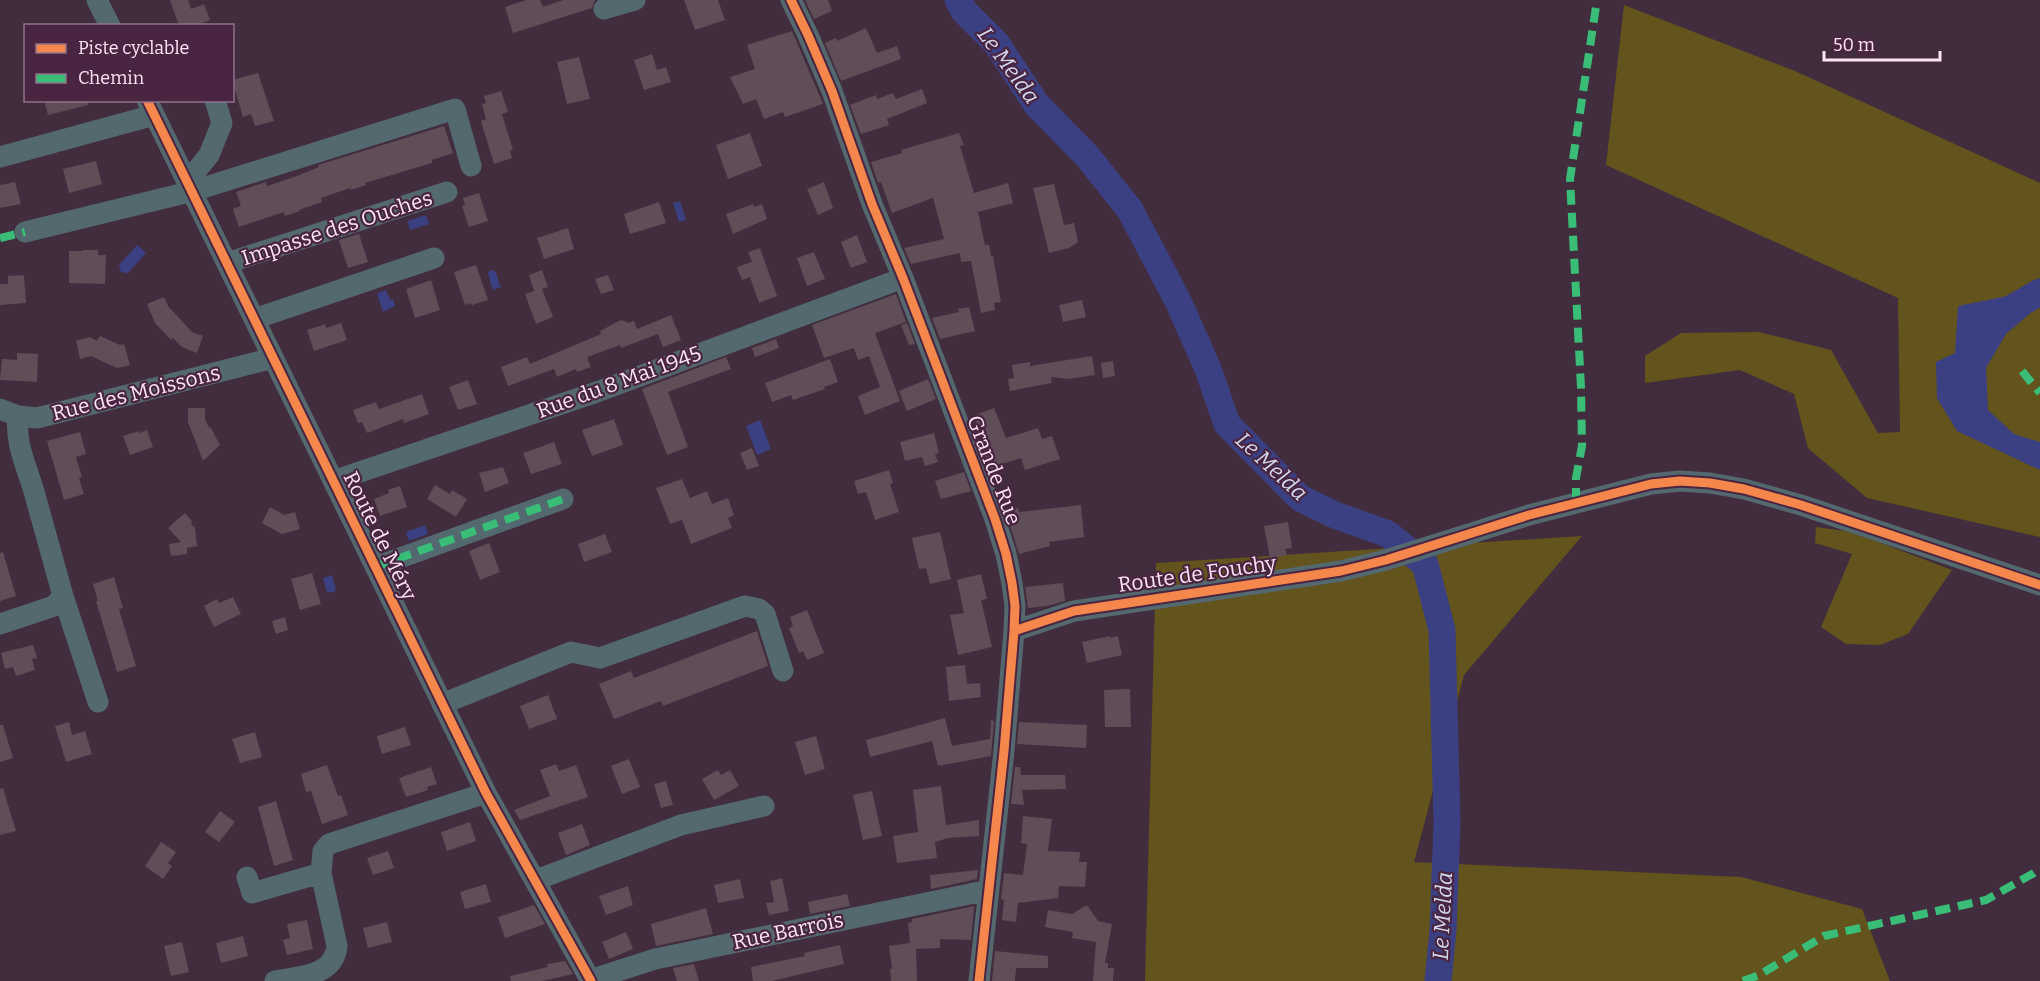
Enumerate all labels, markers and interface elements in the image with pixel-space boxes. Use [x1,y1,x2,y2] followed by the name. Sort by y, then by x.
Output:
[972,22,1045,109] water label: Le Melda
[24,24,234,102] legend
[1824,24,1940,62] scale bar
[1833,34,1875,56] text: 50 m
[78,37,189,59] text: Piste cyclable
[78,67,145,89] text: Chemin
[238,185,436,271] street label: Impasse des Ouches
[533,340,705,424] street label: Rue du 8 Mai 1945
[49,360,223,426] street label: Rue des Moissons
[961,412,1027,528] street label: Grande Rue
[1230,426,1313,506] water label: Le Melda
[338,467,423,605] street label: Route de Méry
[1116,550,1279,598] street label: Route de Fouchy
[1427,871,1458,961] water label: Le Melda
[730,907,846,955] street label: Rue Barrois

